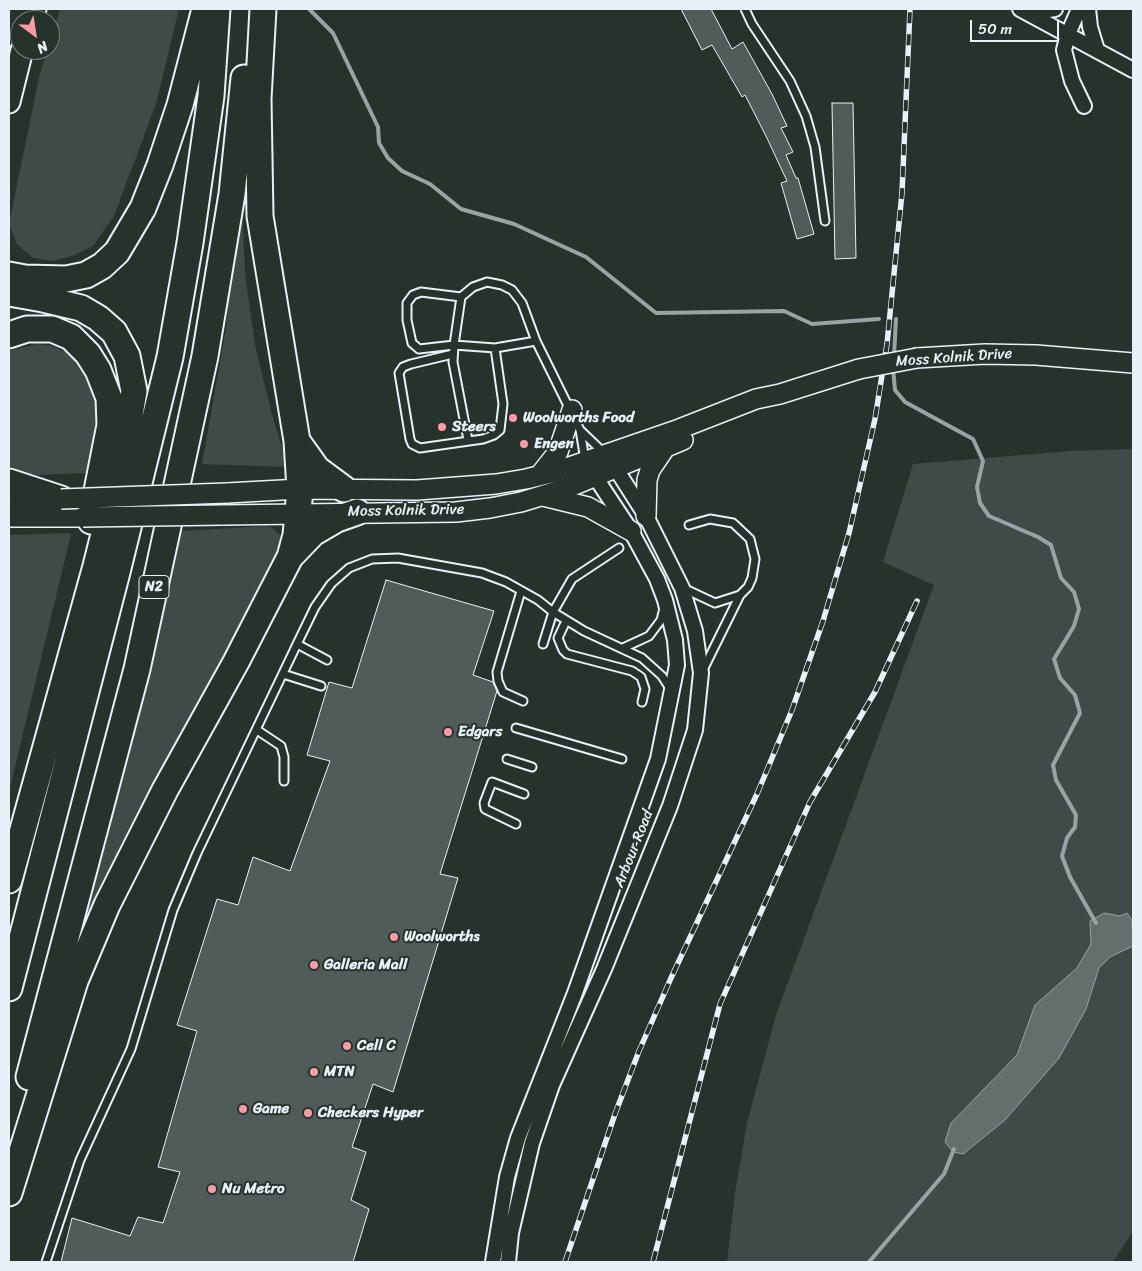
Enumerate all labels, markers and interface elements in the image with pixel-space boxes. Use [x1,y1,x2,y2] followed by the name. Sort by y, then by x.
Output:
[10,10,60,60] north arrow
[972,10,1061,42] scale bar
[978,16,1012,42] text: 50 m
[32,34,53,61] text: N
[895,345,1013,371] street label: Moss Kolnik Drive
[523,409,634,427] place label: Woolworths Food
[507,412,519,424] marker: Woolworths Food
[452,418,496,436] place label: Steers
[436,421,448,433] marker: Steers
[534,435,574,453] place label: Engen
[518,438,530,450] marker: Engen
[348,501,464,521] street label: Moss Kolnik Drive
[139,576,169,598] road number: N2
[458,723,502,741] place label: Edgars
[442,726,454,738] marker: Edgars
[610,808,658,890] street label: Arbour Road
[404,928,480,946] place label: Woolworths
[388,931,400,943] marker: Woolworths
[324,956,407,974] place label: Galleria Mall
[308,959,320,971] marker: Galleria Mall
[357,1037,396,1055] place label: Cell C
[341,1040,353,1052] marker: Cell C
[324,1063,355,1081] place label: MTN
[308,1066,320,1078] marker: MTN
[253,1100,289,1118] place label: Game
[237,1103,249,1115] marker: Game
[318,1104,423,1122] place label: Checkers Hyper
[302,1107,314,1119] marker: Checkers Hyper
[222,1180,285,1198] place label: Nu Metro
[206,1183,218,1195] marker: Nu Metro

